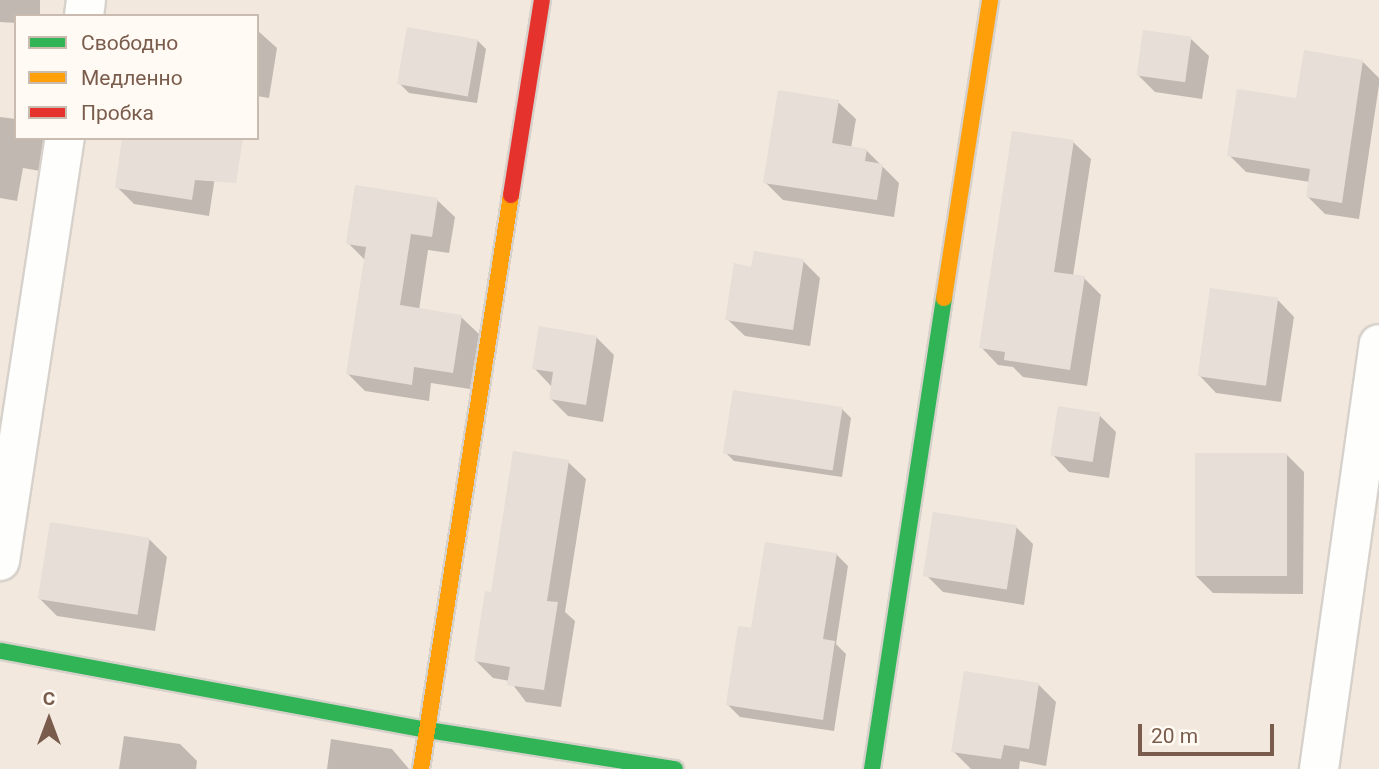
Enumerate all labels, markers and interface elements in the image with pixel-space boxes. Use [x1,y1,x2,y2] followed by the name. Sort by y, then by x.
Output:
[14,14,259,140] legend
[81,31,178,55] text: Свободно
[81,66,183,90] text: Медленно
[81,101,154,125] text: Пробка
[14,685,84,755] north arrow
[43,687,55,710] text: С
[1141,710,1278,754] scale bar
[1151,724,1198,748] text: 20 m

